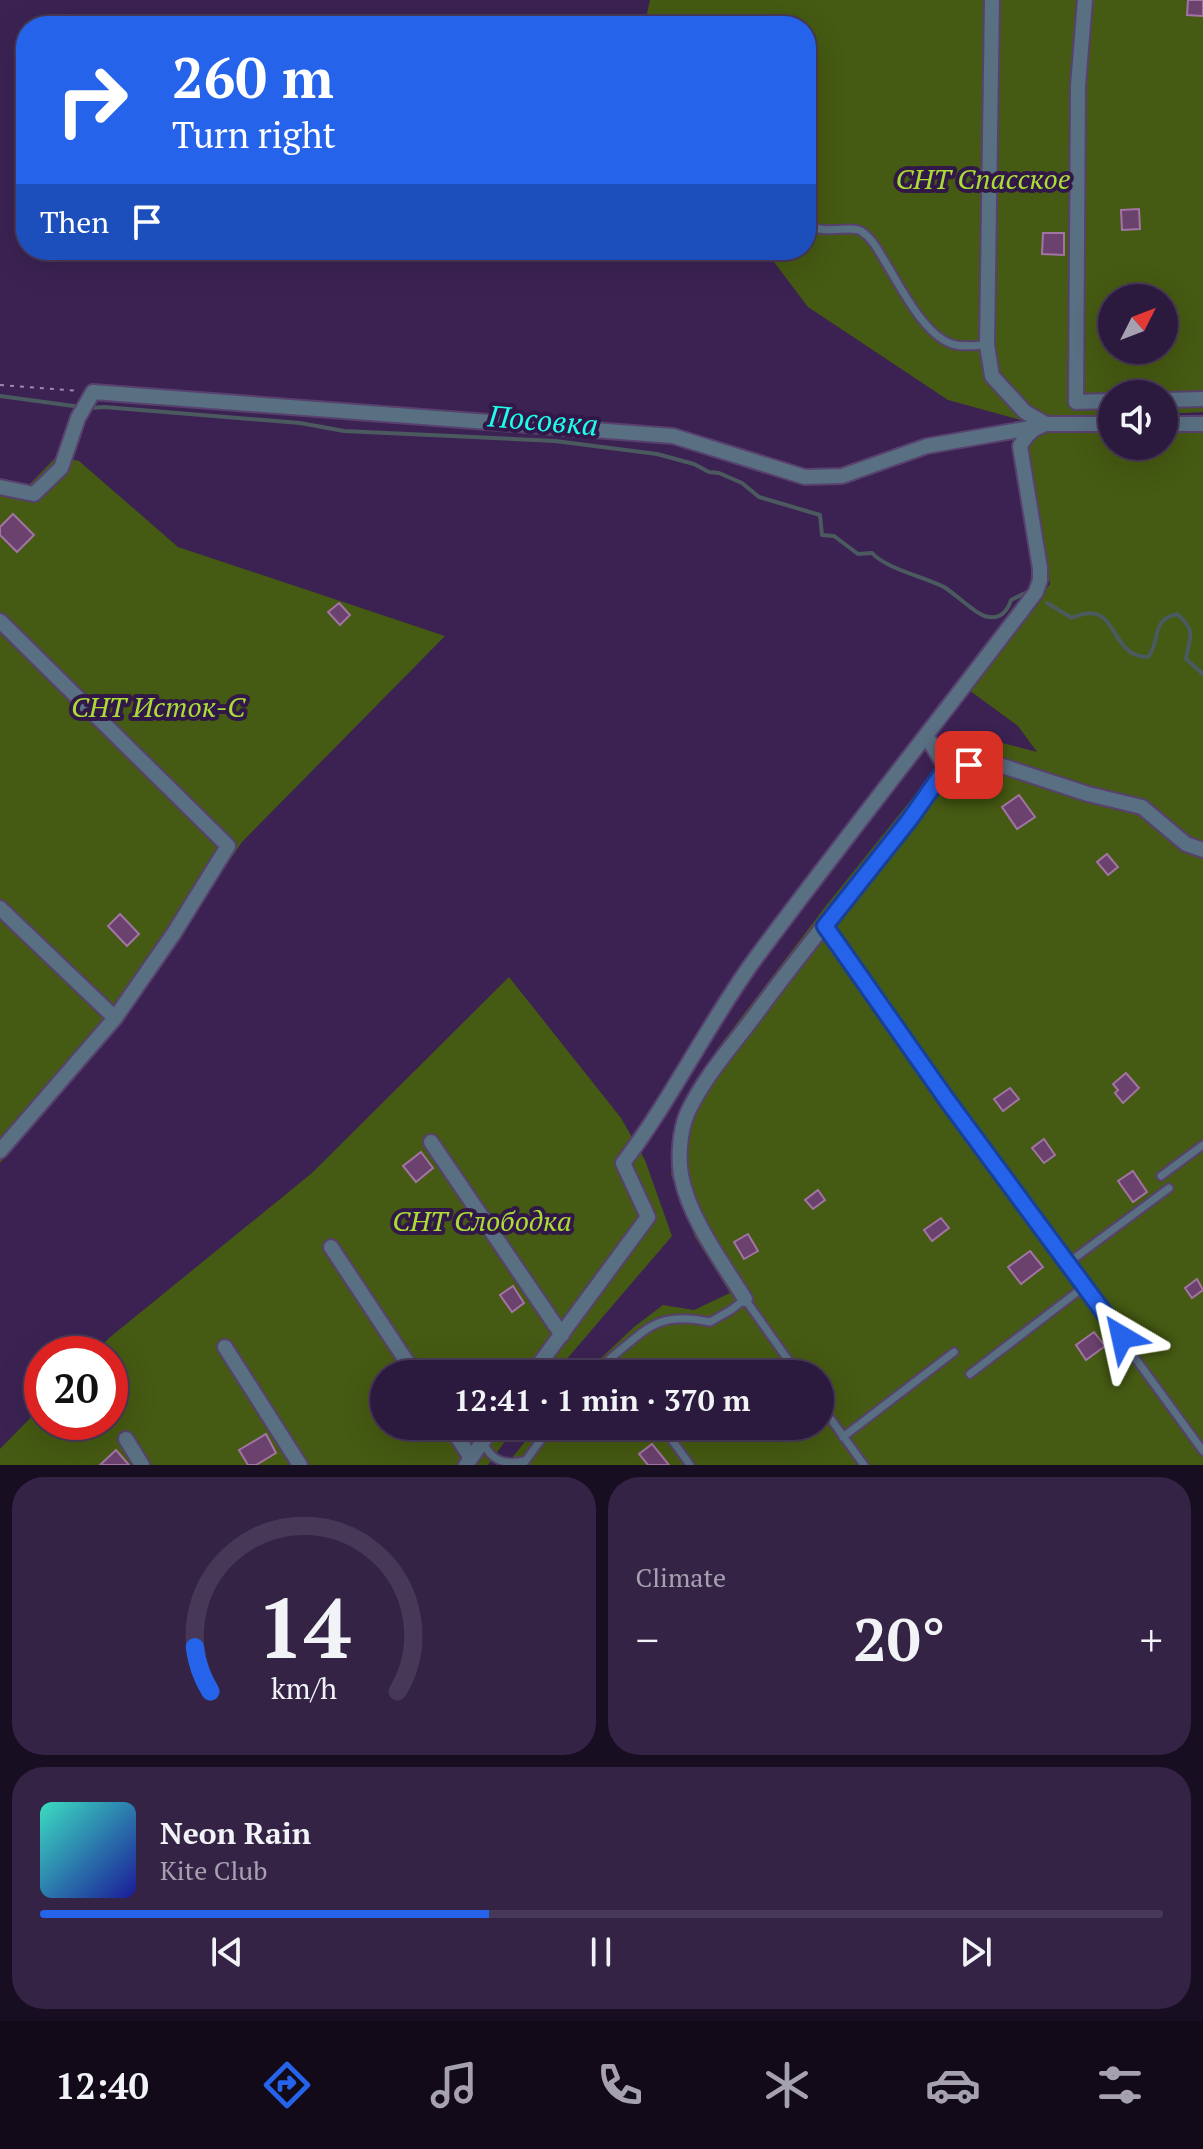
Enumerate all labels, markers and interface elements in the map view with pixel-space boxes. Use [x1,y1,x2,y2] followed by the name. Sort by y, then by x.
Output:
[172,40,334,114] text: 260 m
[40,48,144,152] icon: right
[172,111,336,158] text: Turn right
[896,160,1071,197] park label: СНТ Спасское
[125,200,169,244] icon: arrive
[40,202,109,242] text: Then
[1098,284,1178,364] north arrow
[1098,284,1178,460] map controls
[1098,380,1178,460] button: sound
[485,395,600,445] water label: Посовка
[71,688,246,725] park label: СНТ Исток-С
[935,731,1003,799] pin
[947,743,991,787] icon: arrive
[392,1202,572,1239] park label: СНТ Слободка
[1080,1295,1164,1379] position arrow
[24,1336,128,1440] speed limit sign: 20
[454,1380,750,1420] text: 12:41 · 1 min · 370 m
[636,1560,726,1594] text: Climate
[257,1572,351,1682] text: 14
[853,1599,946,1678] text: 20°
[636,1610,659,1669] text: −
[1140,1610,1163,1669] text: +
[271,1669,337,1707] text: km/h
[160,1813,311,1853] text: Neon Rain
[160,1853,267,1887] text: Kite Club
[205,1930,249,1974] icon: previous
[579,1930,623,1974] icon: pause
[954,1930,998,1974] icon: next
[259,2057,315,2113] icon: directions
[426,2057,482,2113] icon: music
[592,2057,648,2113] icon: phone
[759,2057,815,2113] icon: climate
[925,2057,981,2113] icon: car
[1092,2057,1148,2113] icon: filters
[55,2062,149,2109] text: 12:40

